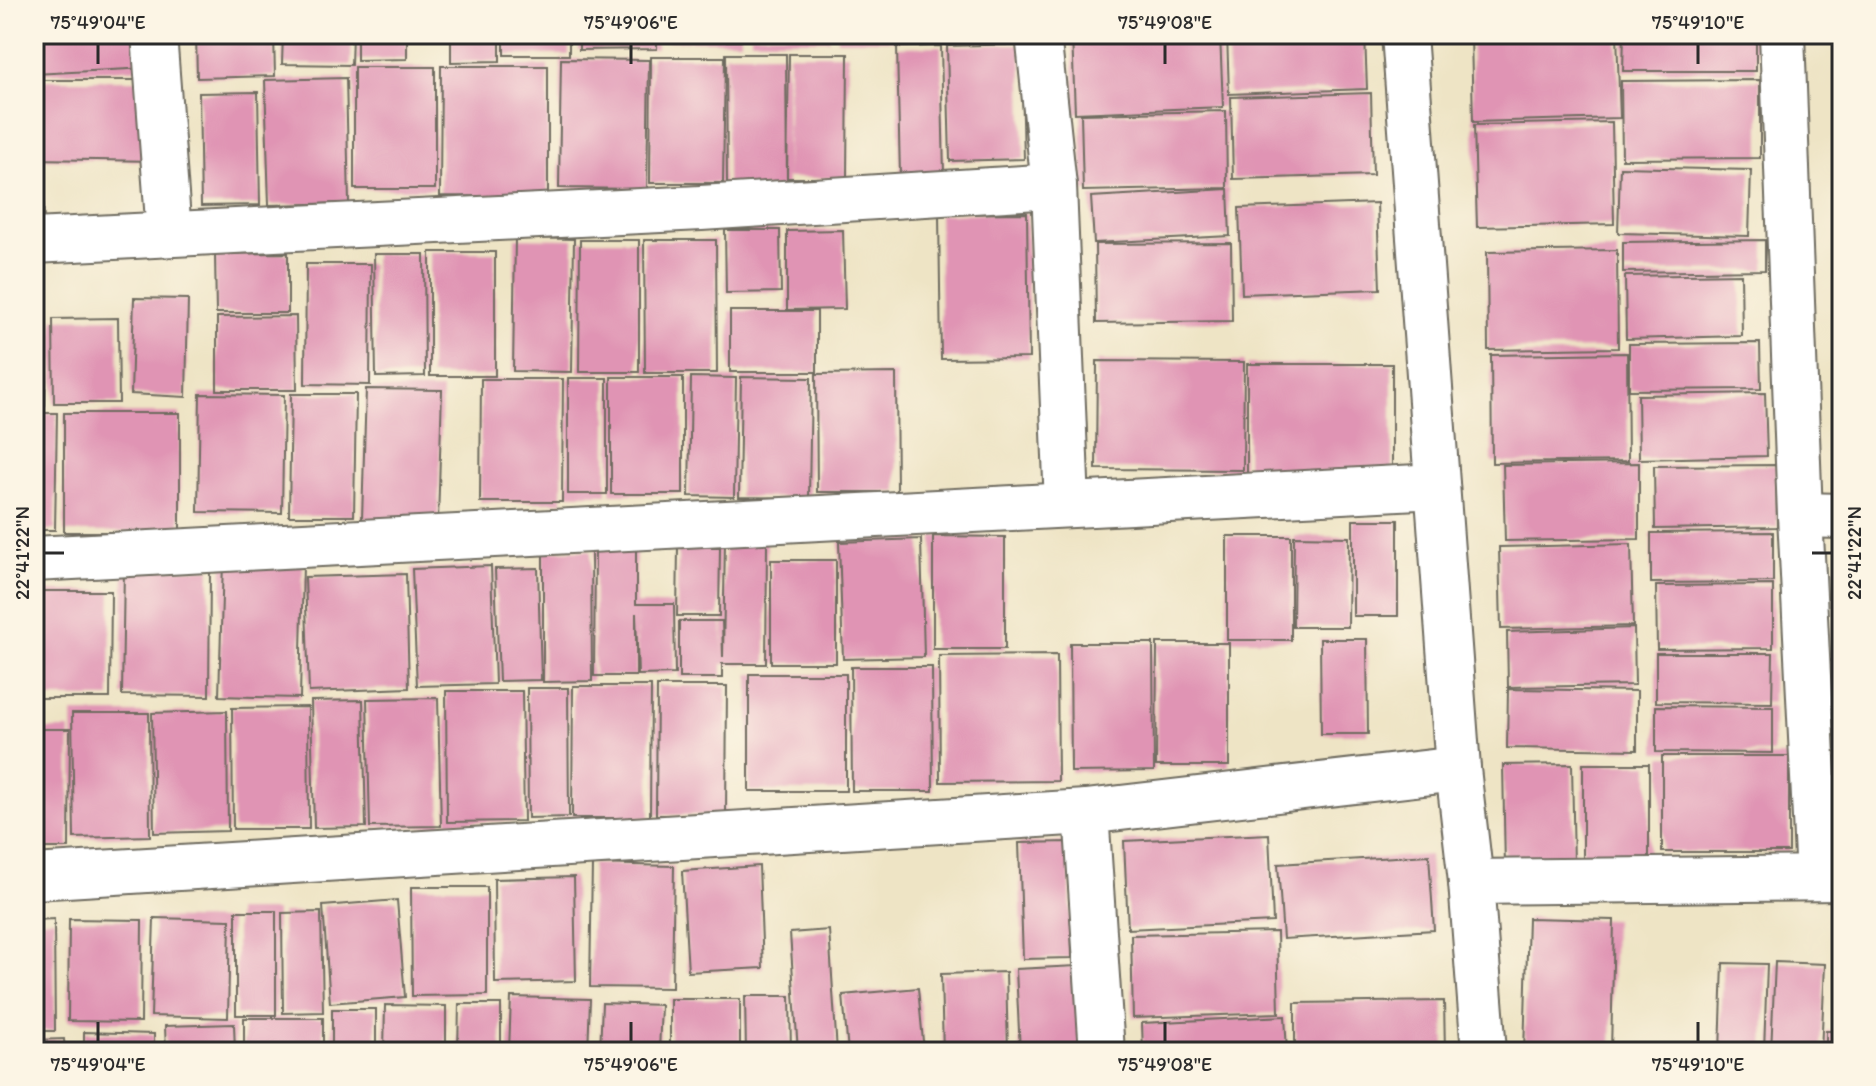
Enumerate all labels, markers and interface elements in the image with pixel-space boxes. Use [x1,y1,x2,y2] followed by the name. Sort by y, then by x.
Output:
[50,10,146,34] text: 75°49'04"E
[584,10,678,34] text: 75°49'06"E
[1118,10,1212,34] text: 75°49'08"E
[1652,10,1744,34] text: 75°49'10"E
[10,506,34,600] text: 22°41'22"N
[1842,506,1866,600] text: 22°41'22"N
[50,1052,146,1076] text: 75°49'04"E
[584,1052,678,1076] text: 75°49'06"E
[1118,1052,1212,1076] text: 75°49'08"E
[1652,1052,1744,1076] text: 75°49'10"E

